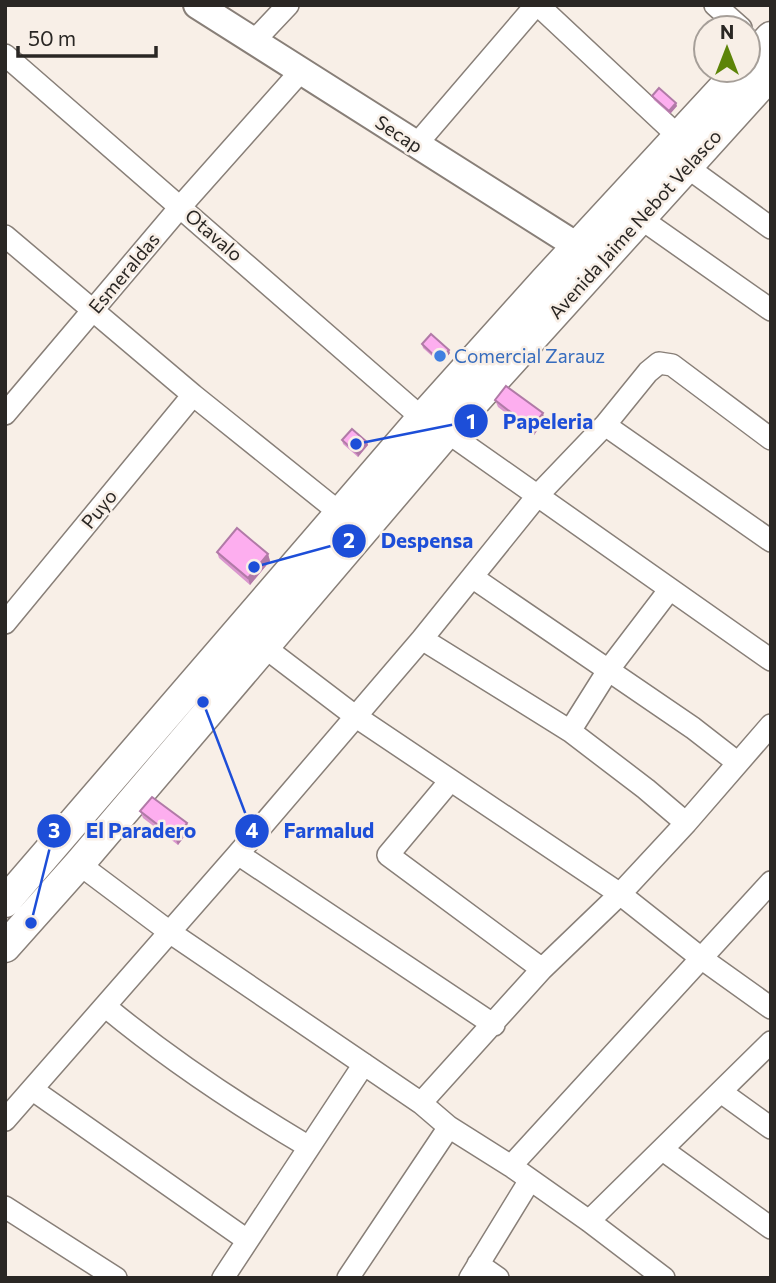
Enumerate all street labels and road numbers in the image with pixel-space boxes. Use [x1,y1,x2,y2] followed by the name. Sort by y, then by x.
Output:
[371,110,427,157] street label: Secap
[543,124,726,323] street label: Avenida Jaime Nebot Velasco
[181,203,248,266] street label: Otavalo
[83,228,164,318] street label: Esmeraldas
[76,485,121,533] street label: Puyo

